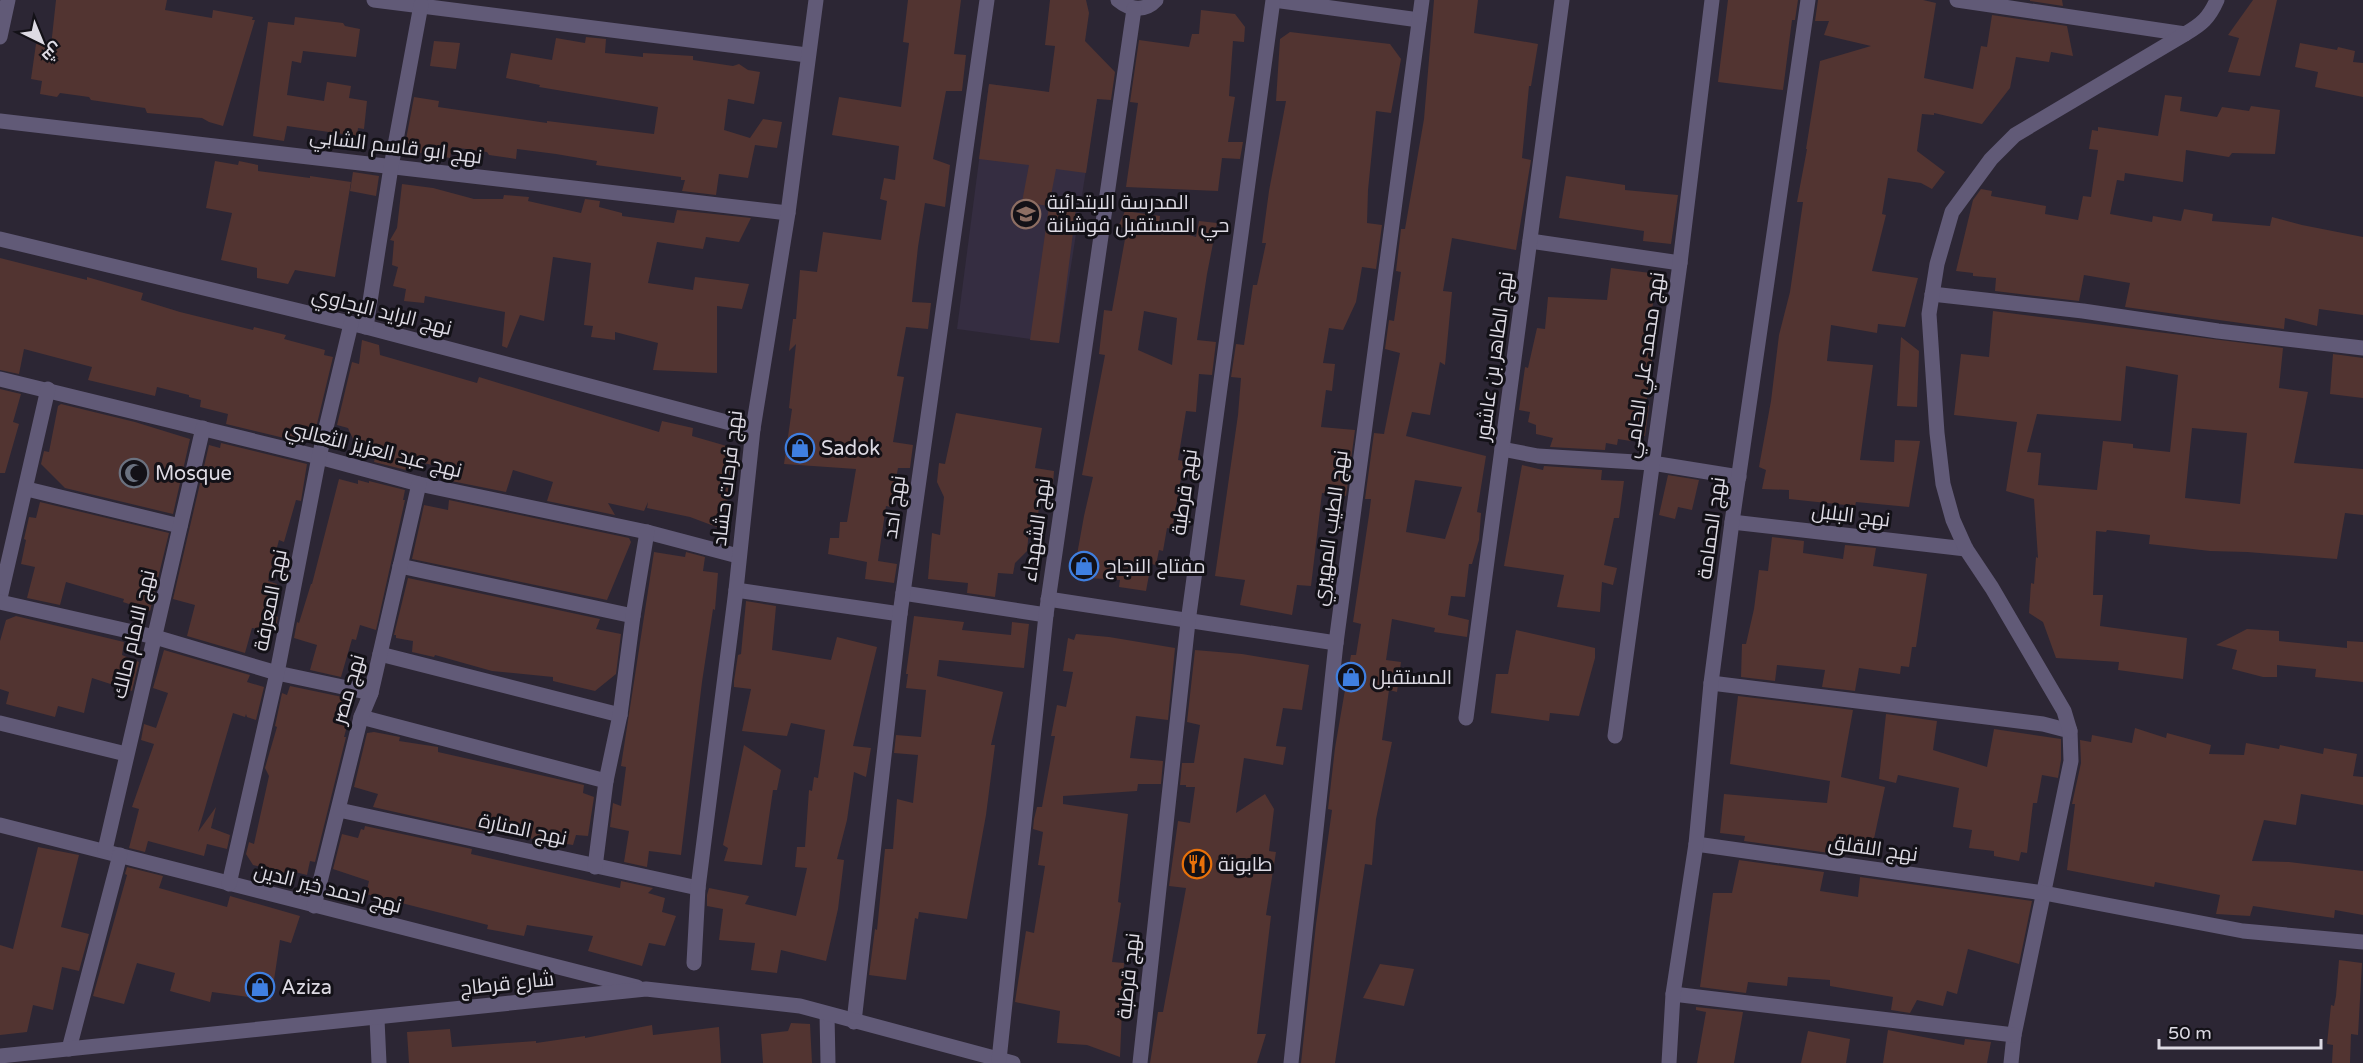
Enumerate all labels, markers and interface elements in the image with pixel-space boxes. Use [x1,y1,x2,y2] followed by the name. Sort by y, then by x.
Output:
[12,12,72,72] north arrow
[37,38,66,67] text: ش
[308,124,484,172] street label: نهج ابو قاسم الشابي
[1047,191,1229,241] place label: المدرسة الابتدائية حي المستقبل فوشانة
[1010,198,1042,230] school or university icon: المدرسة الابتدائية حي المستقبل فوشانة
[1471,270,1520,444] street label: نهج الطاهر بن عاشور
[1620,270,1673,460] street label: نهج محمد علي الحامي
[309,283,454,344] street label: نهج الرايد البجاوي
[708,409,749,547] street label: نهج فرحات حشاد
[282,416,464,486] street label: نهج عبد العزيز الثعالبي
[784,432,816,464] shop icon: Sadok
[821,437,880,461] place label: Sadok
[1167,448,1204,537] street label: نهج قرطبة
[1308,449,1357,608] street label: نهج الطيب المهيري
[118,457,150,489] mosque icon: Mosque
[155,462,232,486] place label: Mosque
[879,474,912,540] street label: نهج احد
[1693,475,1732,581] street label: نهج الحمامة
[1018,477,1057,584] street label: نهج الشهداء
[1810,499,1892,534] street label: نهج البلبل
[249,547,294,653] street label: نهج المعرفة
[1068,550,1100,582] shop icon: مفتاح النجاح
[1105,555,1206,580] place label: مفتاح النجاح
[107,567,161,701] street label: نهج الامام مالك
[327,652,371,728] street label: نهج مصر
[1335,661,1367,693] shop icon: المستقبل
[1372,666,1452,690] place label: المستقبل
[476,809,569,852] street label: نهج المنارة
[1826,831,1919,868] street label: نهج اللقلق
[1181,848,1213,880] restaurant icon: طابونة
[1218,853,1273,877] place label: طابونة
[251,859,404,920] street label: نهج احمد خير الدين
[1113,932,1146,1021] street label: نهج قرطبة
[459,967,555,1002] street label: شارع قرطاج
[244,971,276,1003] shop icon: Aziza
[281,976,332,1000] place label: Aziza
[2159,1012,2321,1050] scale bar
[2168,1022,2212,1044] text: 50 m

